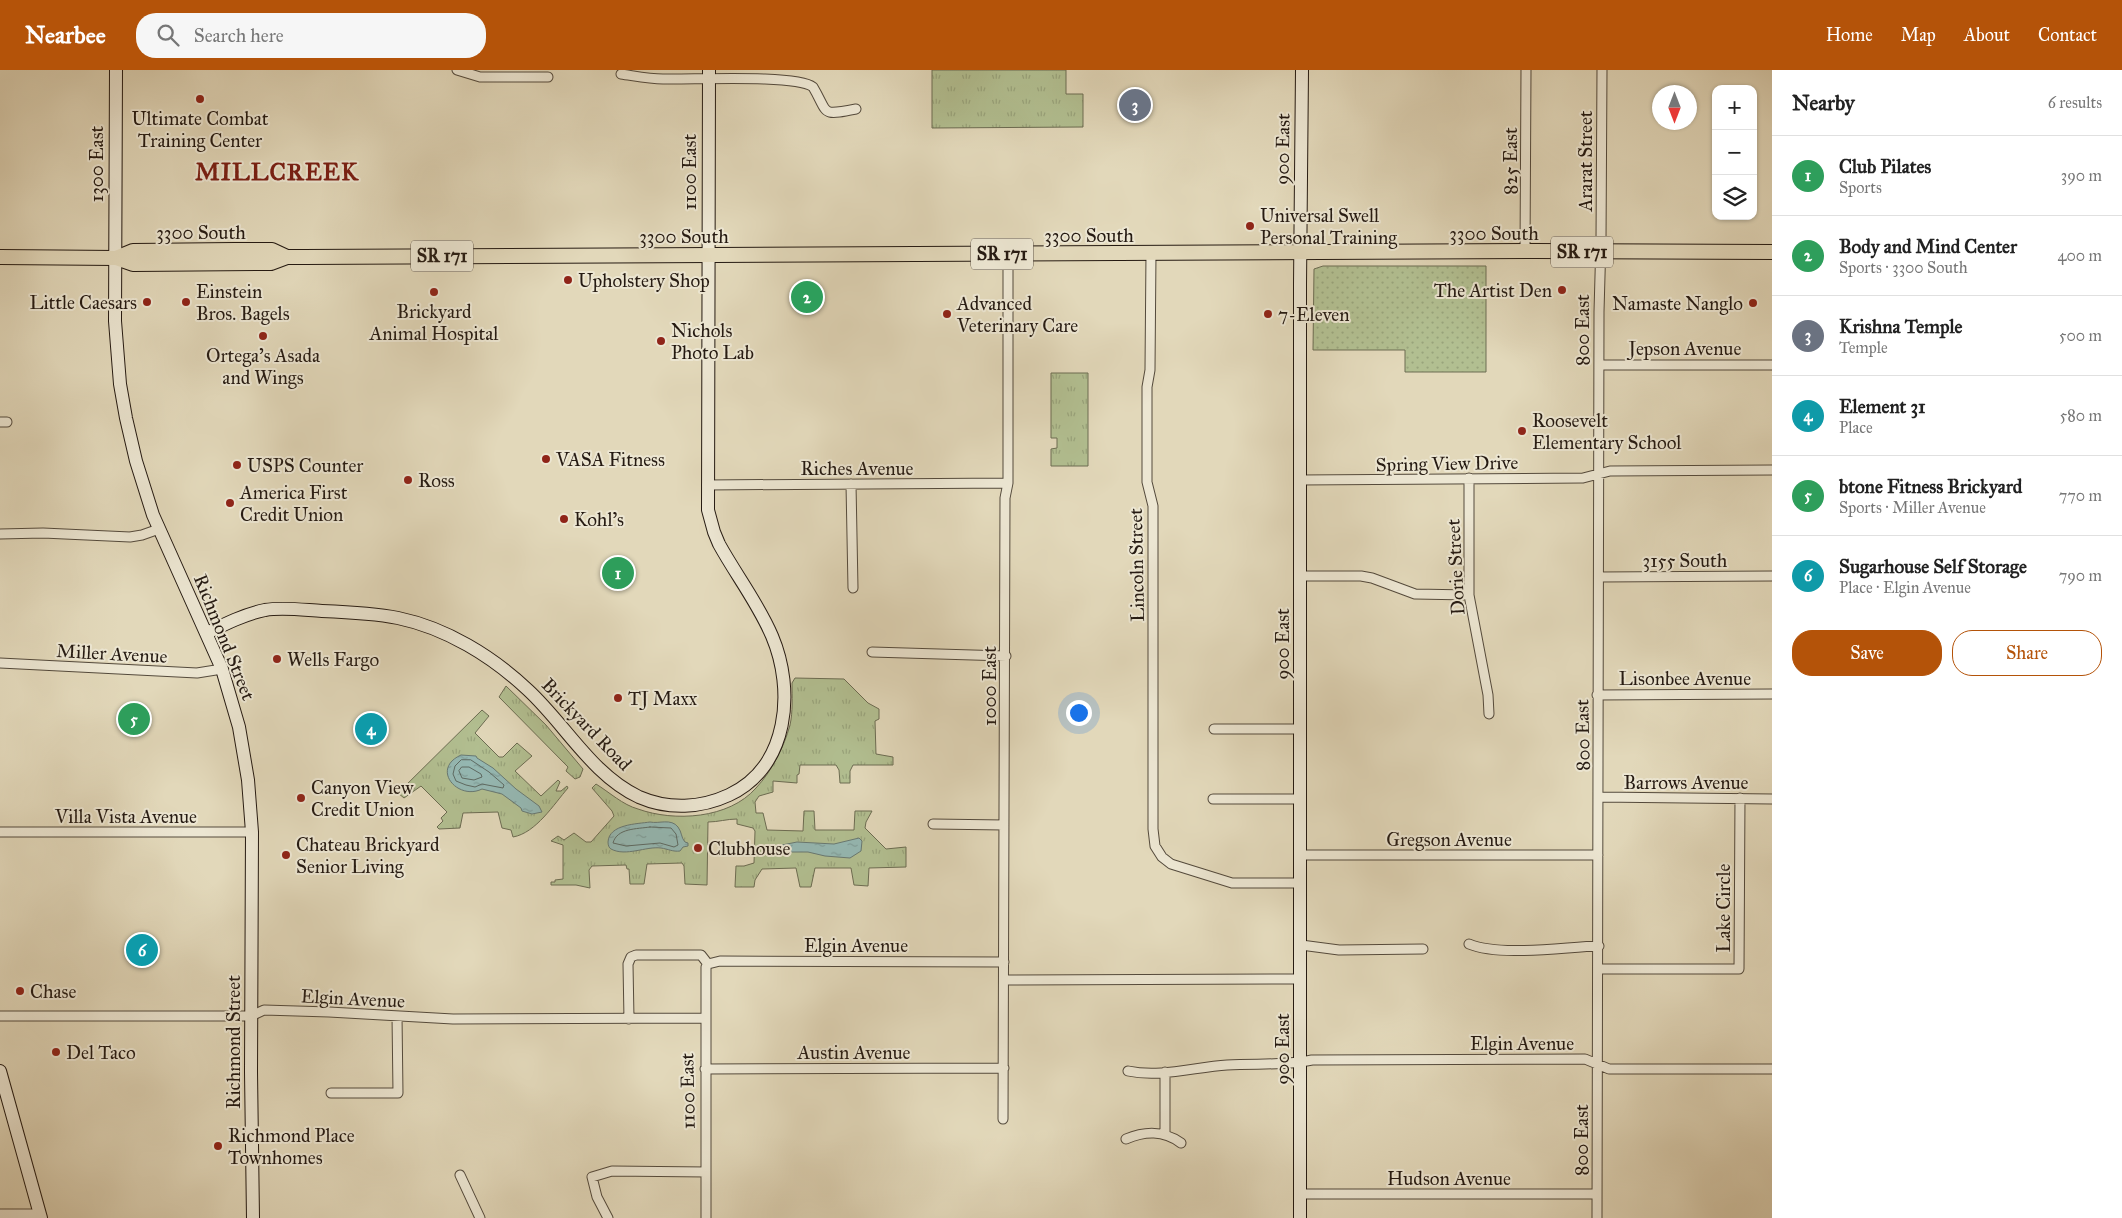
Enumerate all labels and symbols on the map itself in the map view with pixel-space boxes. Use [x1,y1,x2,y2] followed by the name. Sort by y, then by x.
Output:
[1652,85,1697,130] north arrow
[1119,86,1151,124] pin: 3
[194,93,206,105] marker: Ultimate Combat Training Center
[131,107,269,153] place label: Ultimate Combat Training Center
[1574,110,1597,213] street label: Ararat Street
[1270,113,1295,185] street label: 900 East
[85,125,108,202] street label: 1300 East
[1499,127,1522,195] street label: 825 East
[678,134,701,210] street label: 1100 East
[195,157,359,187] district label: MILLCREEK
[1260,204,1397,250] place label: Universal Swell Personal Training
[1244,220,1256,232] marker: Universal Swell Personal Training
[156,221,246,244] street label: 3300 South
[1449,222,1539,245] street label: 3300 South
[1044,224,1134,247] street label: 3300 South
[639,225,729,248] street label: 3300 South
[1551,236,1613,268] road number: SR 171
[971,238,1033,270] road number: SR 171
[411,240,473,272] road number: SR 171
[578,269,710,292] place label: Upholstery Shop
[562,274,574,286] marker: Upholstery Shop
[791,278,823,316] pin: 2
[1434,279,1552,302] place label: The Artist Den
[196,280,290,326] place label: Einstein Bros. Bagels
[1556,284,1568,296] marker: The Artist Den
[428,286,440,298] marker: Brickyard Animal Hospital
[29,291,137,314] place label: Little Caesars
[956,292,1078,337] place label: Advanced Veterinary Care
[1612,292,1743,316] place label: Namaste Nanglo
[1571,294,1594,366] street label: 800 East
[141,296,153,308] marker: Little Caesars
[180,296,192,308] marker: Einstein Bros. Bagels
[1747,297,1759,309] marker: Namaste Nanglo
[369,300,499,345] place label: Brickyard Animal Hospital
[1278,303,1350,326] place label: 7-Eleven
[941,308,953,320] marker: Advanced Veterinary Care
[1262,308,1274,320] marker: 7-Eleven
[671,319,754,364] place label: Nichols Photo Lab
[257,330,269,342] marker: Ortega's Asada and Wings
[655,335,667,347] marker: Nichols Photo Lab
[1627,337,1741,361] street label: Jepson Avenue
[206,344,321,390] place label: Ortega's Asada and Wings
[1532,409,1682,454] place label: Roosevelt Elementary School
[1516,425,1528,437] marker: Roosevelt Elementary School
[555,448,665,471] place label: VASA Fitness
[1375,451,1519,477] street label: Spring View Drive
[540,453,552,465] marker: VASA Fitness
[247,454,364,477] place label: USPS Counter
[800,457,914,480] street label: Riches Avenue
[231,459,243,471] marker: USPS Counter
[418,469,455,492] place label: Ross
[402,474,414,486] marker: Ross
[239,481,348,526] place label: America First Credit Union
[224,497,236,509] marker: America First Credit Union
[574,508,624,531] place label: Kohl's
[1124,508,1149,622] street label: Lincoln Street
[558,513,570,525] marker: Kohl's
[1441,518,1469,616] street label: Dorie Street
[1643,549,1728,572] street label: 3155 South
[602,554,634,592] pin: 1
[189,571,260,704] street label: Richmond Street
[1271,608,1294,680] street label: 900 East
[56,639,168,668] street label: Miller Avenue
[978,646,1001,726] street label: 1000 East
[287,648,379,672] place label: Wells Fargo
[271,653,283,665] marker: Wells Fargo
[1619,667,1751,690] street label: Lisonbee Avenue
[537,673,637,776] street label: Brickyard Road
[628,687,698,711] place label: TJ Maxx
[612,692,624,704] marker: TJ Maxx
[1570,699,1595,771] street label: 800 East
[118,700,150,738] pin: 5
[1066,700,1092,726] your location
[355,710,387,748] pin: 4
[1624,771,1749,794] street label: Barrows Avenue
[311,776,414,821] place label: Canyon View Credit Union
[295,792,307,804] marker: Canyon View Credit Union
[54,805,197,828] street label: Villa Vista Avenue
[1386,828,1512,852] street label: Gregson Avenue
[296,833,440,879] place label: Chateau Brickyard Senior Living
[708,837,791,860] place label: Clubhouse
[692,842,704,854] marker: Clubhouse
[280,849,292,861] marker: Chateau Brickyard Senior Living
[1712,863,1735,952] street label: Lake Circle
[126,931,158,969] pin: 6
[804,934,908,958] street label: Elgin Avenue
[222,975,245,1109] street label: Richmond Street
[30,980,76,1003] place label: Chase
[300,984,406,1014] street label: Elgin Avenue
[14,985,26,997] marker: Chase
[1271,1013,1294,1085] street label: 900 East
[1470,1032,1574,1056] street label: Elgin Avenue
[66,1041,136,1064] place label: Del Taco
[796,1041,911,1064] street label: Austin Avenue
[50,1046,62,1058] marker: Del Taco
[675,1052,700,1129] street label: 1100 East
[1570,1104,1593,1176] street label: 800 East
[228,1124,355,1169] place label: Richmond Place Townhomes
[212,1140,224,1152] marker: Richmond Place Townhomes
[1387,1167,1511,1190] street label: Hudson Avenue

